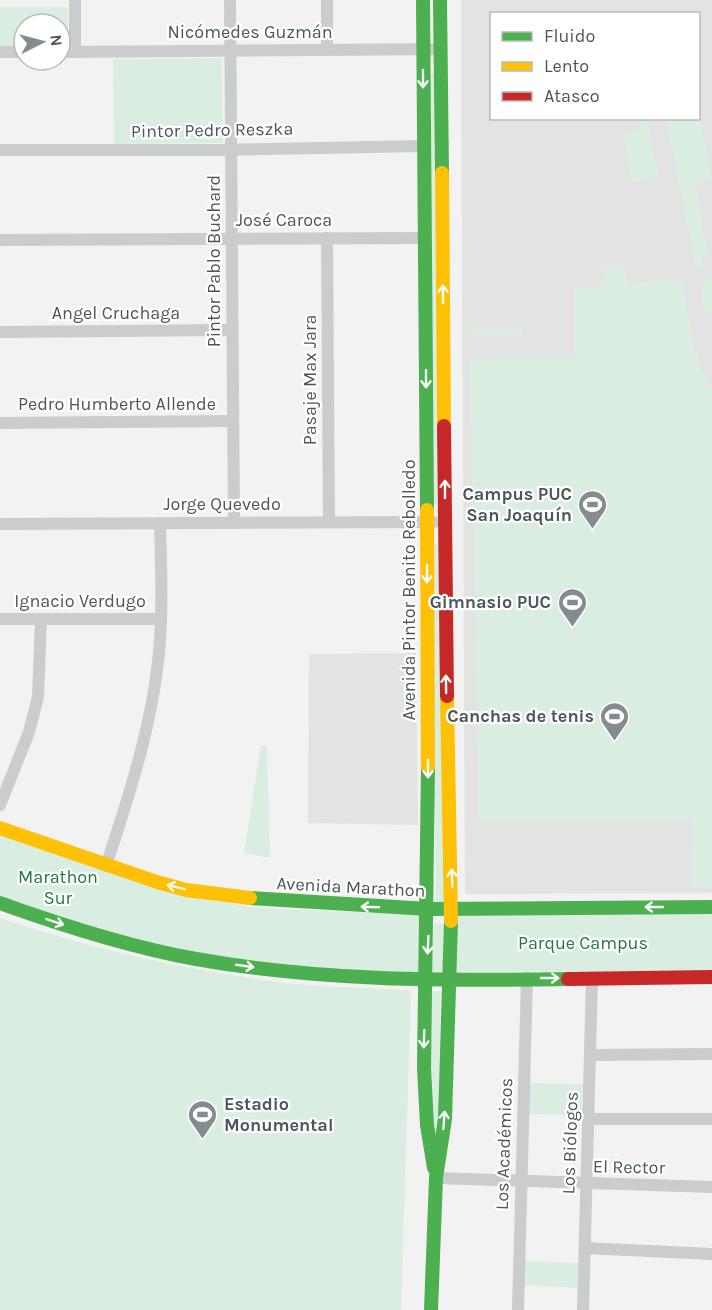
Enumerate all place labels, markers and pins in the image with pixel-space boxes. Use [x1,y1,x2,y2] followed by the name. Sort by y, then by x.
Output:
[462,483,572,526] place label: Campus PUC San Joaquín
[577,488,609,530] sports icon: Campus PUC San Joaquín
[556,586,588,628] sports icon: Gimnasio PUC
[430,591,551,613] place label: Gimnasio PUC
[599,700,631,742] sports icon: Canchas de tenis
[447,705,594,727] place label: Canchas de tenis
[224,1093,333,1136] place label: Estadio Monumental
[187,1098,219,1140] sports icon: Estadio Monumental

